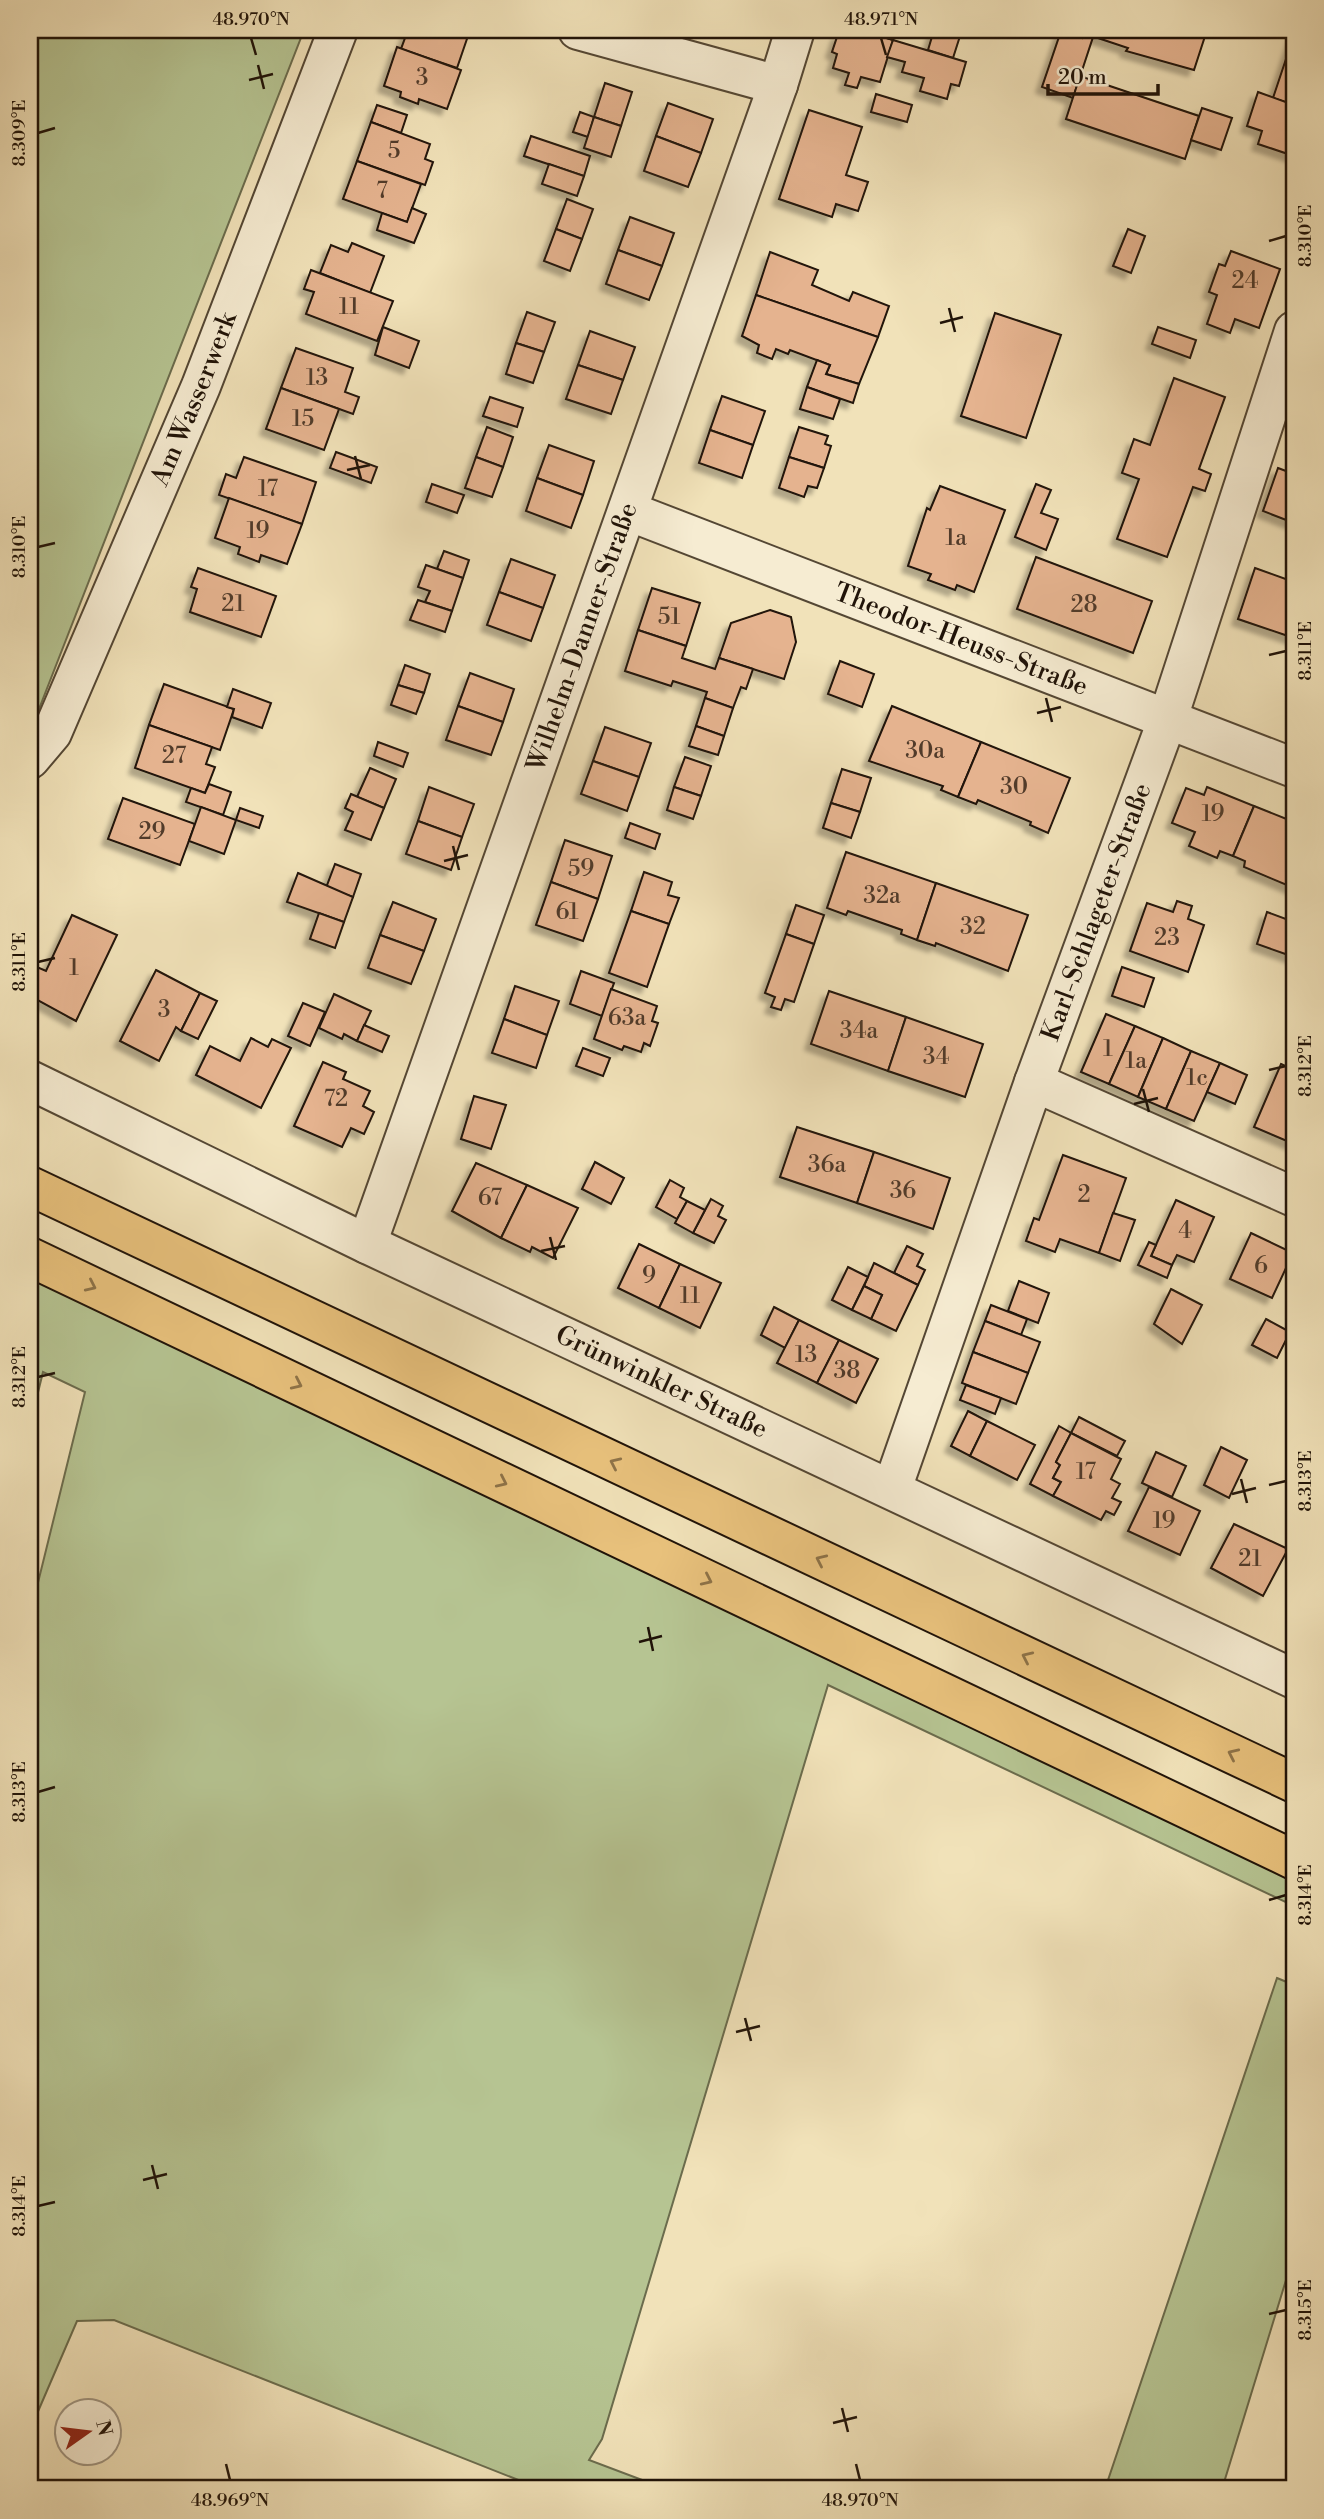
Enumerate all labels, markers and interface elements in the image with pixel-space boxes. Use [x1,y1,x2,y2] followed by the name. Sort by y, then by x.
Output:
[212,8,290,31] text: 48.970°N
[844,8,919,31] text: 48.971°N
[1048,52,1158,96] scale bar
[416,64,428,92] house number: 3
[1058,65,1107,91] text: 20 m
[8,100,31,166] text: 8.309°E
[388,137,400,165] house number: 5
[376,177,388,205] house number: 7
[1294,205,1317,267] text: 8.310°E
[1232,267,1258,295] house number: 24
[339,293,359,321] house number: 11
[144,306,244,492] street label: Am Wasserwerk
[306,364,328,392] house number: 13
[292,405,314,433] house number: 15
[258,475,279,503] house number: 17
[520,498,645,777] street label: Wilhelm-Danner-Straße
[8,516,31,578] text: 8.310°E
[246,517,270,545] house number: 19
[945,524,967,552] house number: 1a
[830,576,1092,703] street label: Theodor-Heuss-Straße
[221,590,245,618] house number: 21
[1070,591,1098,619] house number: 28
[658,603,680,631] house number: 51
[1294,621,1317,681] text: 8.311°E
[905,737,945,765] house number: 30a
[162,742,187,770] house number: 27
[1000,773,1028,801] house number: 30
[1034,779,1159,1045] street label: Karl-Schlageter-Straße
[1201,800,1225,828] house number: 19
[138,818,166,846] house number: 29
[568,855,594,883] house number: 59
[863,882,901,910] house number: 32a
[555,898,579,926] house number: 61
[960,913,986,941] house number: 32
[1154,924,1180,952] house number: 23
[8,932,31,992] text: 8.311°E
[69,954,79,982] house number: 1
[158,996,170,1024] house number: 3
[608,1004,646,1032] house number: 63a
[840,1017,879,1045] house number: 34a
[1103,1035,1113,1063] house number: 1
[1294,1035,1317,1097] text: 8.312°E
[923,1043,949,1071] house number: 34
[1125,1047,1147,1075] house number: 1a
[1186,1064,1208,1092] house number: 1c
[324,1085,348,1113] house number: 72
[808,1151,846,1179] house number: 36a
[890,1177,916,1205] house number: 36
[1077,1181,1091,1209] house number: 2
[478,1184,503,1212] house number: 67
[1178,1217,1192,1245] house number: 4
[1254,1252,1268,1280] house number: 6
[642,1262,656,1290] house number: 9
[84,1278,96,1292] one-way arrow
[680,1282,700,1310] house number: 11
[550,1319,773,1446] street label: Grünwinkler Straße
[795,1341,817,1369] house number: 13
[8,1346,31,1408] text: 8.312°E
[834,1357,860,1385] house number: 38
[290,1376,302,1390] one-way arrow
[1294,1450,1317,1512] text: 8.313°E
[610,1457,622,1471] one-way arrow
[1076,1458,1097,1486] house number: 17
[495,1474,507,1488] one-way arrow
[1152,1507,1176,1535] house number: 19
[1238,1545,1262,1573] house number: 21
[816,1554,828,1568] one-way arrow
[700,1572,712,1586] one-way arrow
[1022,1651,1034,1665] one-way arrow
[1227,1748,1240,1762] one-way arrow
[8,1761,31,1823] text: 8.313°E
[1294,1864,1317,1926] text: 8.314°E
[8,2175,31,2237] text: 8.314°E
[1294,2279,1317,2341] text: 8.315°E
[52,2396,122,2466] north arrow
[90,2418,117,2438] text: N
[191,2489,270,2512] text: 48.969°N
[821,2489,899,2512] text: 48.970°N

